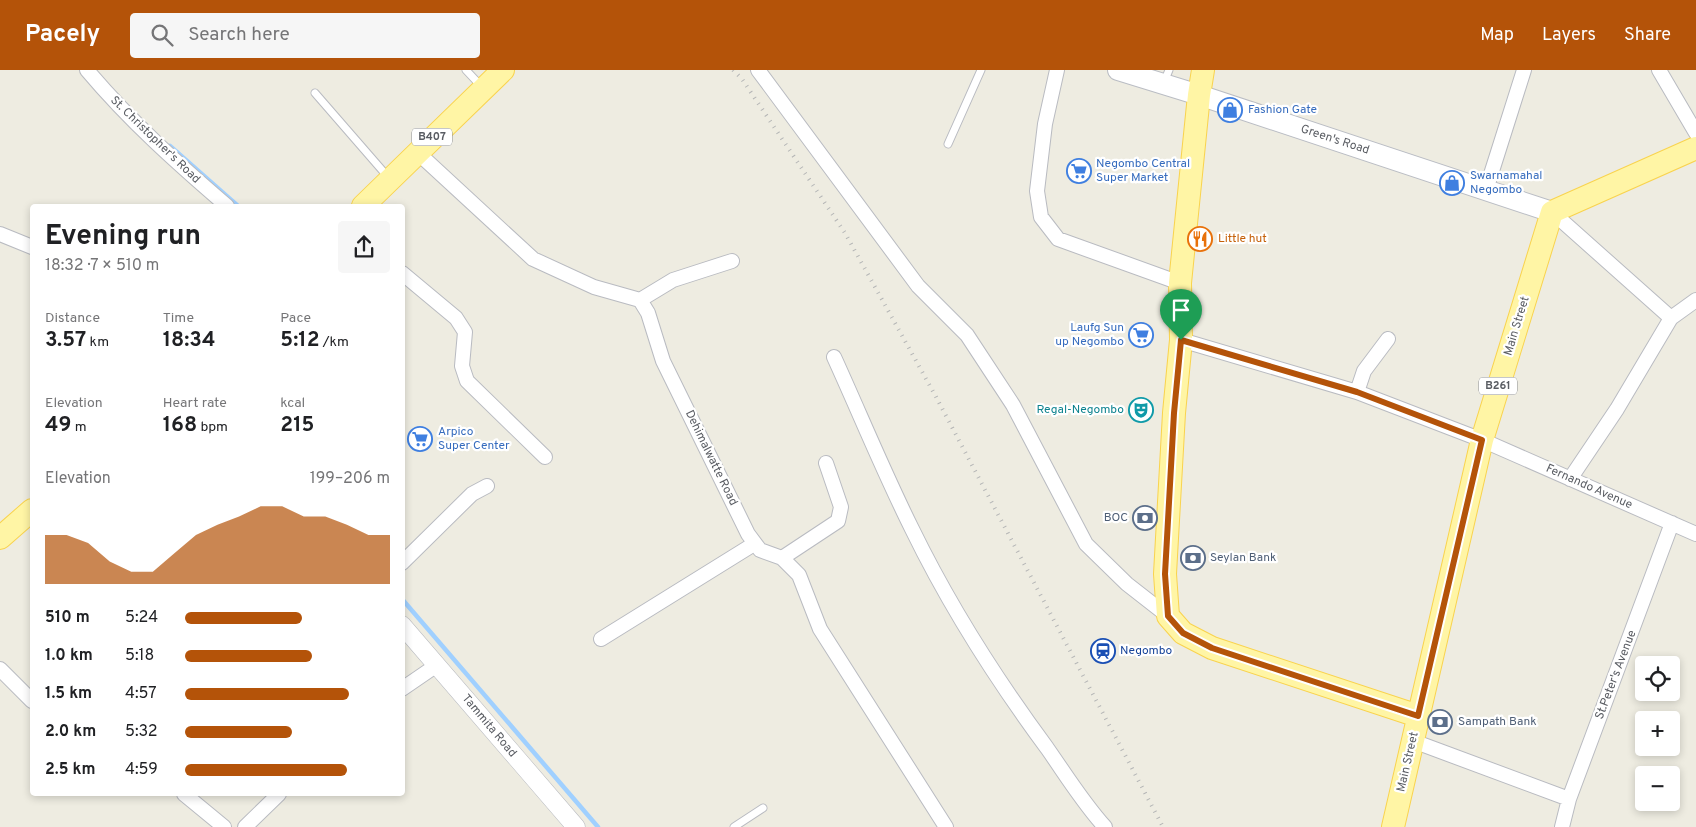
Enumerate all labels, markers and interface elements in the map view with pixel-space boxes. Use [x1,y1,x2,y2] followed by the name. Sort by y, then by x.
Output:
[130,13,480,58] search box
[25,20,100,50] text: Pacely
[148,21,176,49] icon: search
[188,23,290,47] text: Search here
[1480,24,1514,47] text: Map
[1542,24,1596,47] text: Layers
[1624,24,1671,47] text: Share
[106,93,204,187] street label: St. Christopher's Road
[1217,97,1243,123] shop icon: Fashion Gate
[1248,102,1317,118] place label: Fashion Gate
[1299,121,1371,159] street label: Green's Road
[412,128,452,146] road number: B407
[1096,156,1190,186] place label: Negombo Central Super Market
[1066,158,1092,184] supermarket icon: Negombo Central Super Market
[1470,168,1542,198] place label: Swarnamahal Negombo
[1439,170,1465,196] shop icon: Swarnamahal Negombo
[45,219,201,255] text: Evening run
[338,221,390,273] button: share
[1187,226,1213,252] restaurant icon: Little hut
[1218,231,1267,247] place label: Little hut
[45,256,159,276] text: 18:32 · 7 × 510 m
[1160,289,1202,340] pin
[1500,294,1534,358] street label: Main Street
[1167,296,1195,324] icon: arrive
[45,310,100,327] text: Distance
[163,310,194,327] text: Time
[280,310,311,327] text: Pace
[1055,320,1124,350] place label: Laufg Sun up Negombo
[1128,322,1154,348] supermarket icon: Laufg Sun up Negombo
[45,327,86,354] text: 3.57
[163,327,215,354] text: 18:34
[280,327,320,354] text: 5:12
[86,334,109,351] text: km
[320,334,349,351] text: /km
[1479,378,1517,394] road number: B261
[45,395,103,412] text: Elevation
[163,395,227,412] text: Heart rate
[280,395,305,412] text: kcal
[1128,397,1154,423] theatre icon: Regal-Negombo
[1036,402,1124,418] place label: Regal-Negombo
[681,408,741,508] street label: Dehimalwatte Road
[45,412,71,439] text: 49
[163,412,197,439] text: 168
[280,412,314,439] text: 215
[71,419,87,436] text: m
[197,419,228,436] text: bpm
[438,424,510,454] place label: Arpico Super Center
[407,426,433,452] supermarket icon: Arpico Super Center
[1543,461,1635,513] street label: Fernando Avenue
[45,469,111,489] text: Elevation
[310,469,390,489] text: 199–206 m
[1132,505,1158,531] bank icon: BOC
[1104,510,1128,526] place label: BOC
[1180,545,1206,571] bank icon: Seylan Bank
[1210,550,1276,566] place label: Seylan Bank
[45,608,90,628] text: 510 m
[125,608,158,628] text: 5:24
[1592,628,1640,722] street label: St.Peter's Avenue
[1090,638,1116,664] station icon: Negombo
[1120,643,1173,659] place label: Negombo
[45,646,93,666] text: 1.0 km
[125,646,154,666] text: 5:18
[1635,656,1680,811] map controls
[1635,656,1680,701] button: locate
[45,684,92,704] text: 1.5 km
[125,684,157,704] text: 4:57
[458,691,520,761] street label: Tammita Road
[1427,709,1453,735] bank icon: Sampath Bank
[1635,711,1680,756] button: +
[1458,714,1537,730] place label: Sampath Bank
[45,722,96,742] text: 2.0 km
[125,722,158,742] text: 5:32
[1393,730,1423,794] street label: Main Street
[45,760,95,780] text: 2.5 km
[125,760,158,780] text: 4:59
[1635,766,1680,811] button: −

